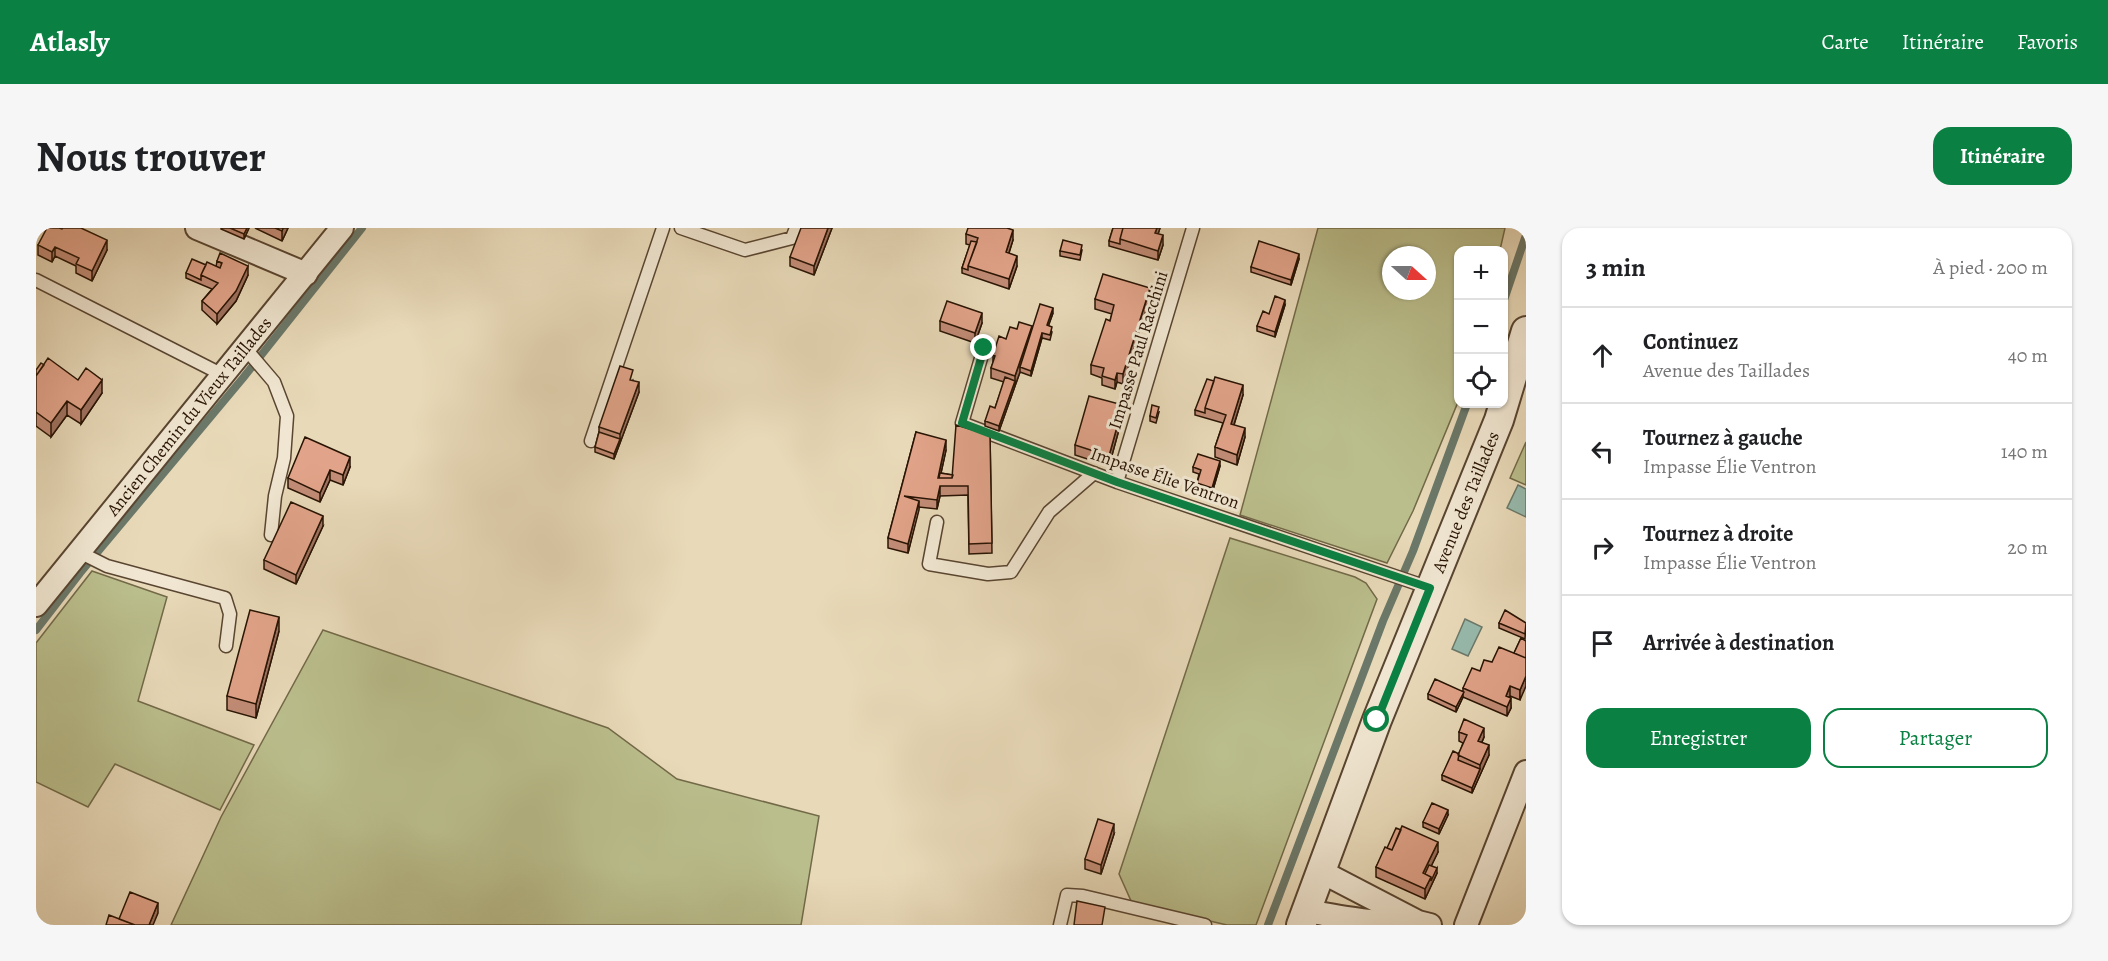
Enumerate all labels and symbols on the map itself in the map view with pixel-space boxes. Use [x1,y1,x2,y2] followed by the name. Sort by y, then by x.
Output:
[1382,246,1436,300] north arrow
[1102,268,1174,432] street label: Impasse Paul Racchini
[101,312,277,522] street label: Ancien Chemin du Vieux Taillades
[970,334,996,360] route end
[1426,428,1505,577] street label: Avenue des Taillades
[1087,441,1243,515] street label: Impasse Élie Ventron
[1363,706,1389,732] route start

